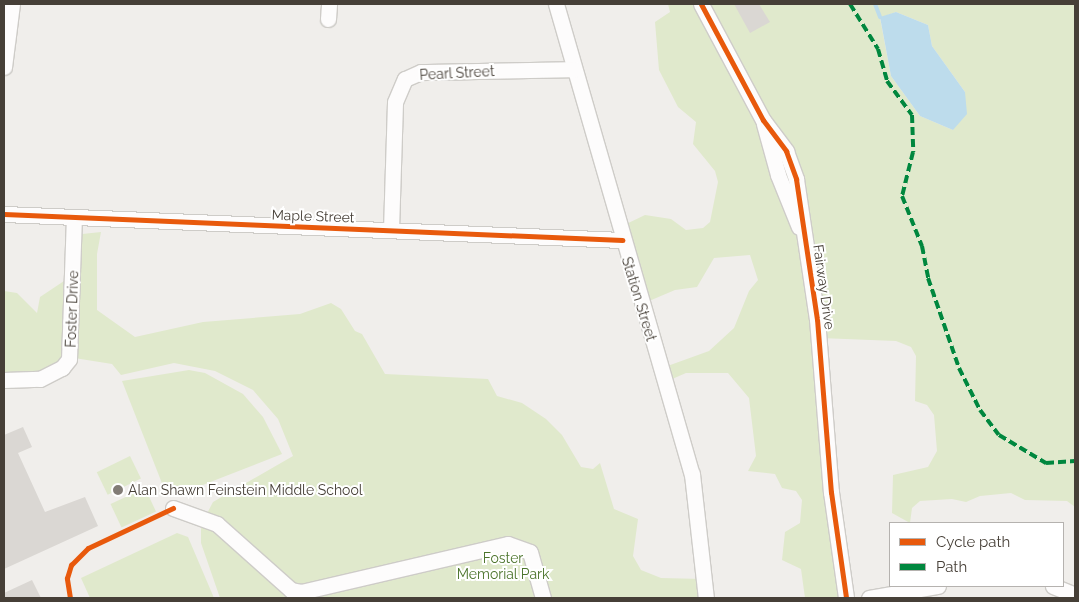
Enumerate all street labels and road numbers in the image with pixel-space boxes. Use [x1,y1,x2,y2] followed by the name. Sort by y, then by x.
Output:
[419,63,495,83] street label: Pearl Street
[271,206,355,226] street label: Maple Street
[810,243,838,331] street label: Fairway Drive
[618,255,660,343] street label: Station Street
[62,270,82,348] street label: Foster Drive

